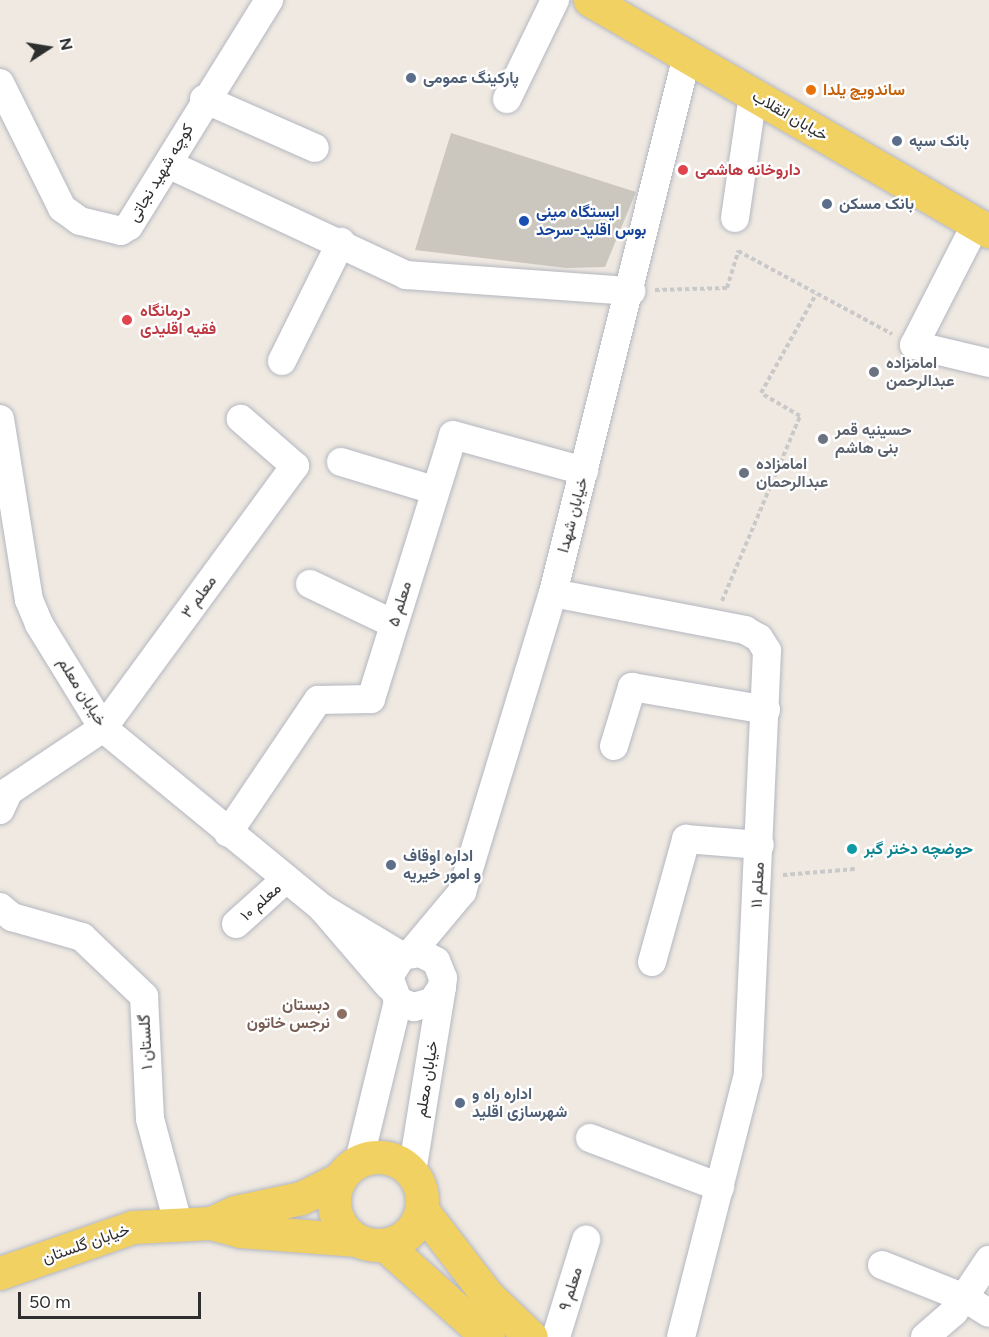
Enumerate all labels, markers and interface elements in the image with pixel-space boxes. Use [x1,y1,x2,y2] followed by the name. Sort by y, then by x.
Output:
[18,18,78,78] north arrow
[56,36,77,52] text: N
[423,68,519,88] place label: پارکینگ عمومی
[404,71,418,85] marker: پارکینگ عمومی
[823,80,905,100] place label: ساندویچ یلدا
[804,83,818,97] marker: ساندویچ یلدا
[749,87,831,145] street label: خیابان انقلاب
[124,120,198,226] street label: کوچه شهید نجاتی
[909,131,969,151] place label: بانک سپه
[890,134,904,148] marker: بانک سپه
[695,160,801,180] place label: داروخانه هاشمی
[676,163,690,177] marker: داروخانه هاشمی
[839,194,914,214] place label: بانک مسکن
[820,197,834,211] marker: بانک مسکن
[536,202,646,240] place label: ایستگاه مینی بوس اقلید-سرحد
[517,214,531,228] marker: ایستگاه مینی بوس اقلید-سرحد
[140,301,216,339] place label: درمانگاه فقیه اقلیدی
[118,311,136,329] marker: درمانگاه فقیه اقلیدی
[886,353,955,391] place label: امامزاده عبدالرحمن
[867,365,881,379] marker: امامزاده عبدالرحمن
[835,420,912,458] place label: حسینیه قمر بنی هاشم
[816,432,830,446] marker: حسینیه قمر بنی هاشم
[756,454,828,492] place label: امامزاده عبدالرحمان
[737,466,751,480] marker: امامزاده عبدالرحمان
[554,475,592,555] street label: خیابان شهدا
[177,572,221,622] street label: معلم ۳
[384,579,416,629] street label: معلم ۵
[53,654,111,730] street label: خیابان معلم
[864,839,973,859] place label: حوضچه دختر گبر
[845,842,859,856] marker: حوضچه دختر گبر
[403,846,481,884] place label: اداره اوقاف و امور خیریه
[384,858,398,872] marker: اداره اوقاف و امور خیریه
[747,861,769,909] street label: معلم ۱۱
[237,879,285,925] street label: معلم ۱۰
[247,995,330,1033] place label: دبستان نرجس خاتون
[335,1007,349,1021] marker: دبستان نرجس خاتون
[135,1014,157,1070] street label: گلستان ۱
[411,1039,443,1119] street label: خیابان معلم
[472,1084,567,1122] place label: اداره راه و شهرسازی اقلید
[453,1096,467,1110] marker: اداره راه و شهرسازی اقلید
[40,1220,132,1268] street label: خیابان گلستان
[555,1265,587,1313] street label: معلم ۹
[21,1280,204,1318] scale bar
[29,1291,71,1313] text: 50 m

